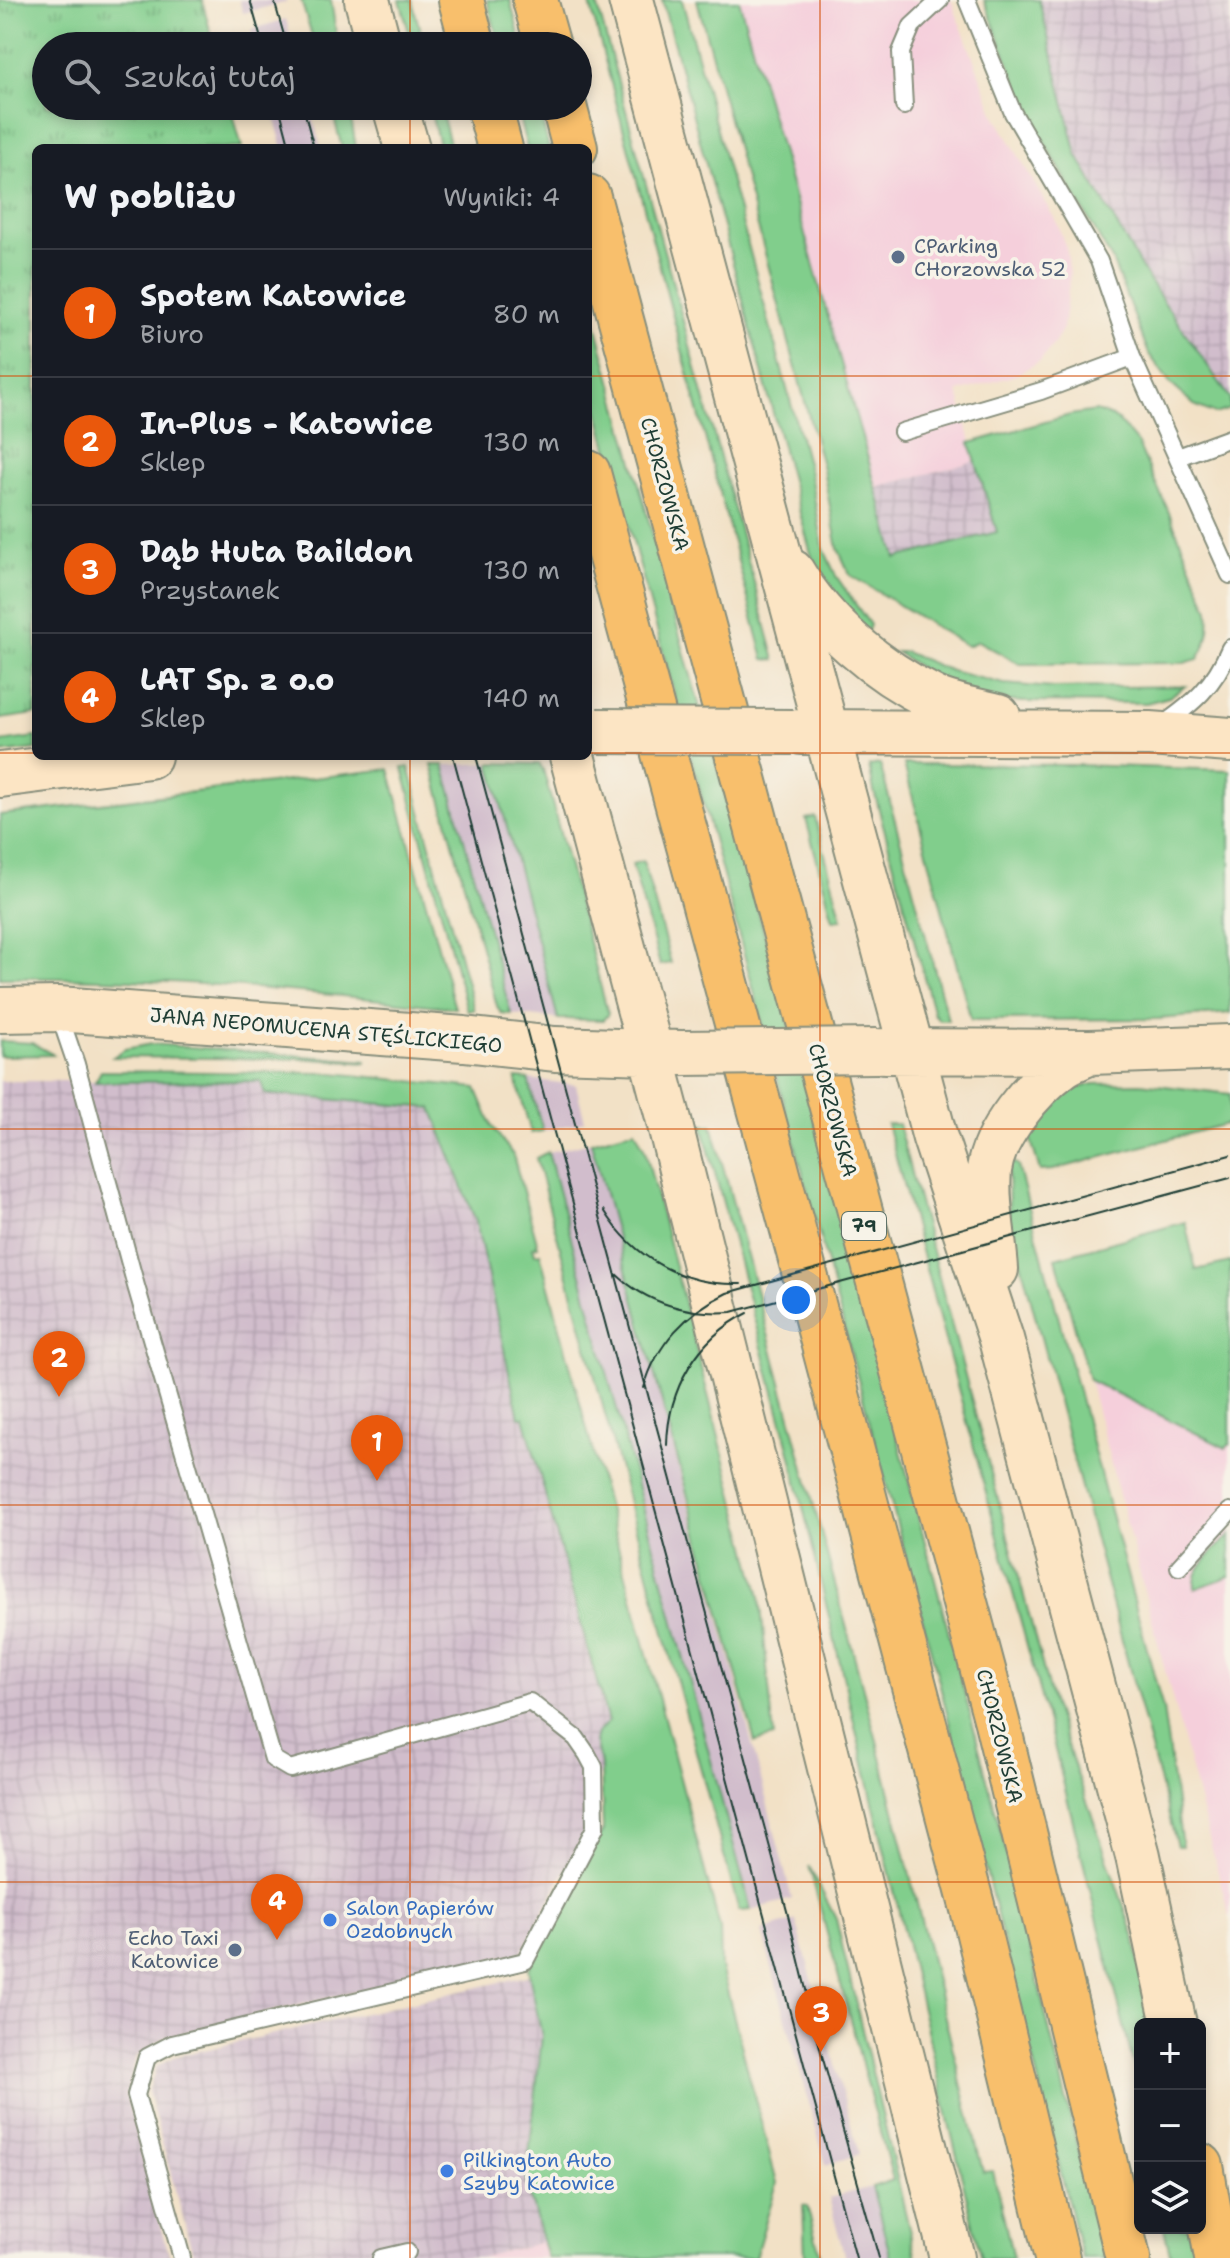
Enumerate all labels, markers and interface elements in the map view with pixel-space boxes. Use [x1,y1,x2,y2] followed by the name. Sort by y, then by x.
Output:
[32,32,592,120] search box
[60,54,104,98] icon: search
[124,56,296,97] text: Szukaj tutaj
[64,173,237,219] text: W pobliżu
[443,179,560,214] text: Wyniki: 4
[914,233,1066,282] place label: CParking CHorzowska 52
[889,248,907,266] marker: CParking CHorzowska 52
[140,275,407,316] text: Społem Katowice
[84,296,96,331] text: 1
[493,296,560,331] text: 80 m
[140,316,204,351] text: Biuro
[140,403,433,444] text: In-Plus - Katowice
[635,414,695,554] street label: CHORZOWSKA
[81,424,99,459] text: 2
[483,424,560,459] text: 130 m
[140,444,206,479] text: Sklep
[140,531,413,572] text: Dąb Huta Baildon
[81,552,99,587] text: 3
[483,552,560,587] text: 130 m
[140,572,280,607] text: Przystanek
[140,659,334,700] text: LAT Sp. z o.o
[81,680,99,715] text: 4
[483,680,560,715] text: 140 m
[140,700,206,735] text: Sklep
[149,1002,503,1058] street label: JANA NEPOMUCENA STĘŚLICKIEGO
[803,1040,863,1180] street label: CHORZOWSKA
[842,1212,886,1240] road number: 79
[776,1280,816,1320] your location
[33,1331,85,1397] pin: 2
[351,1415,403,1481] pin: 1
[971,1666,1029,1806] street label: CHORZOWSKA
[251,1874,303,1940] pin: 4
[346,1895,494,1944] place label: Salon Papierów Ozdobnych
[321,1911,339,1929] marker: Salon Papierów Ozdobnych
[128,1925,219,1974] place label: Echo Taxi Katowice
[226,1941,244,1959] marker: Echo Taxi Katowice
[795,1986,847,2052] pin: 3
[1134,2018,1206,2234] map controls
[1134,2018,1206,2090] button: +
[1134,2090,1206,2162] button: −
[463,2147,615,2196] place label: Pilkington Auto Szyby Katowice
[438,2162,456,2180] marker: Pilkington Auto Szyby Katowice
[1134,2162,1206,2234] button: layers

